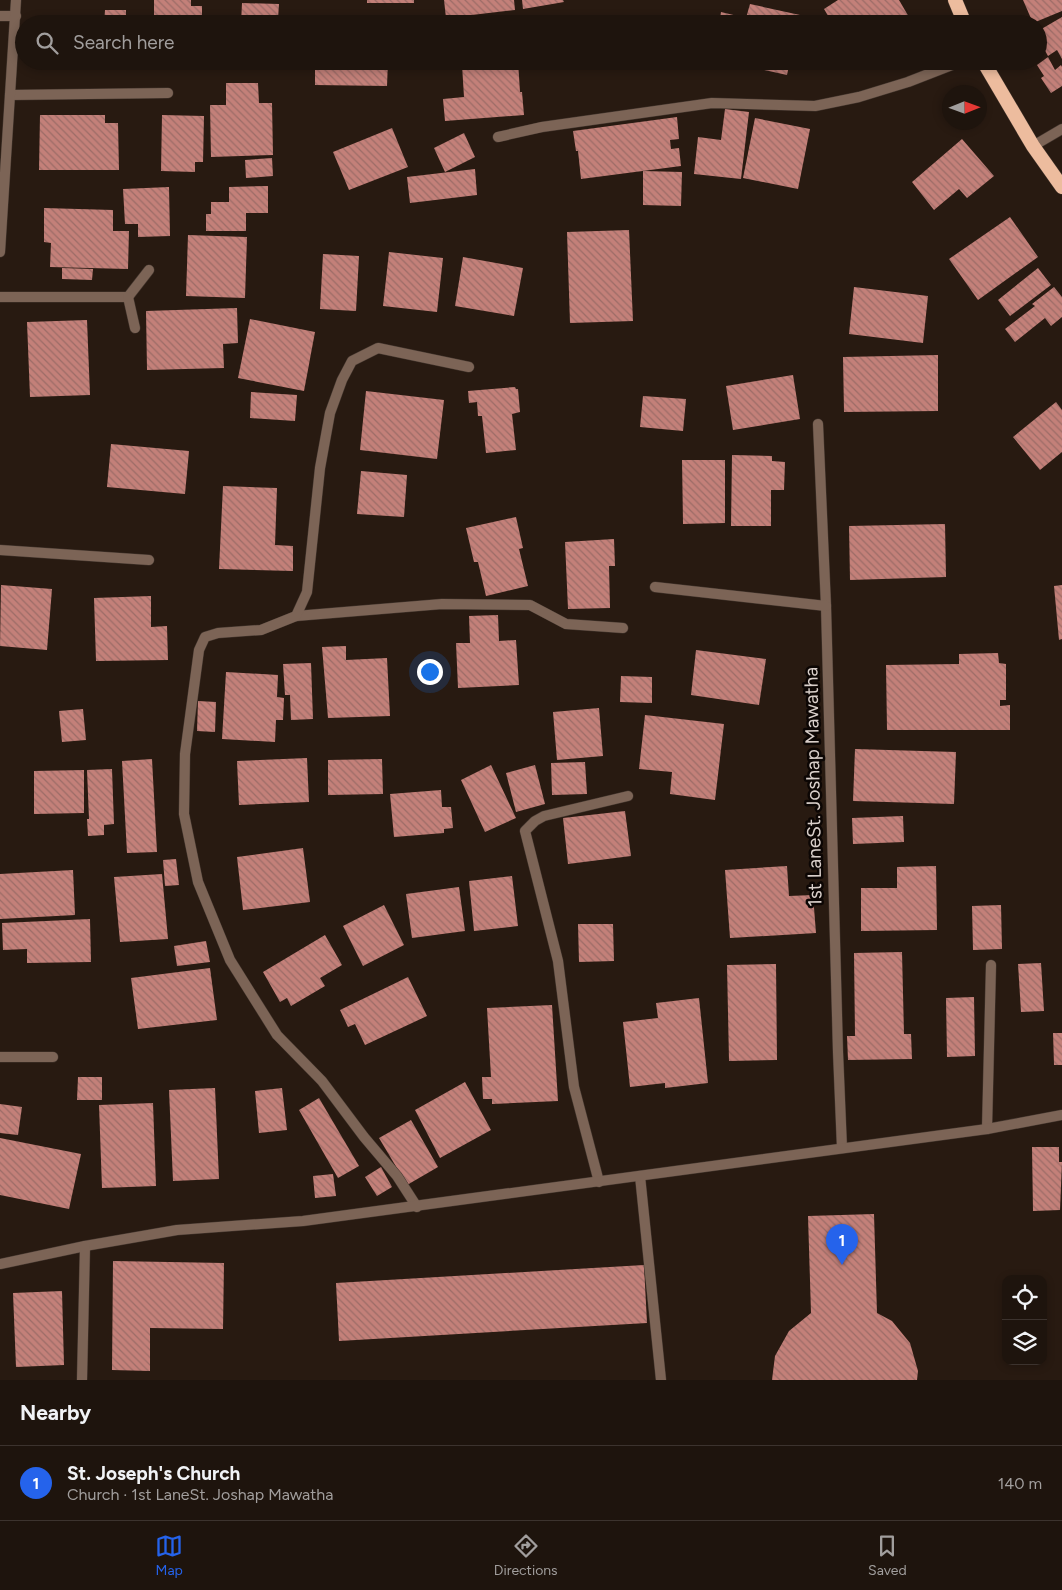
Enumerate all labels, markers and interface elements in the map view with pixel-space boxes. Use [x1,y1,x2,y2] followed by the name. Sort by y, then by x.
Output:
[15,15,1047,70] search box
[33,29,61,57] icon: search
[73,31,175,54] text: Search here
[942,85,987,130] north arrow
[417,659,443,685] your location
[799,667,827,907] street label: 1st LaneSt. Joshap Mawatha
[826,1224,858,1265] pin: 1
[1002,1275,1047,1365] map controls
[1002,1275,1047,1320] button: locate
[1002,1320,1047,1365] button: layers
[20,1400,91,1425] text: Nearby
[67,1462,240,1485] text: St. Joseph's Church
[33,1474,39,1493] text: 1
[998,1474,1042,1493] text: 140 m
[67,1485,333,1504] text: Church · 1st LaneSt. Joshap Mawatha
[155,1532,183,1579] tab: Map
[494,1532,558,1579] tab: Directions
[868,1532,907,1579] tab: Saved

